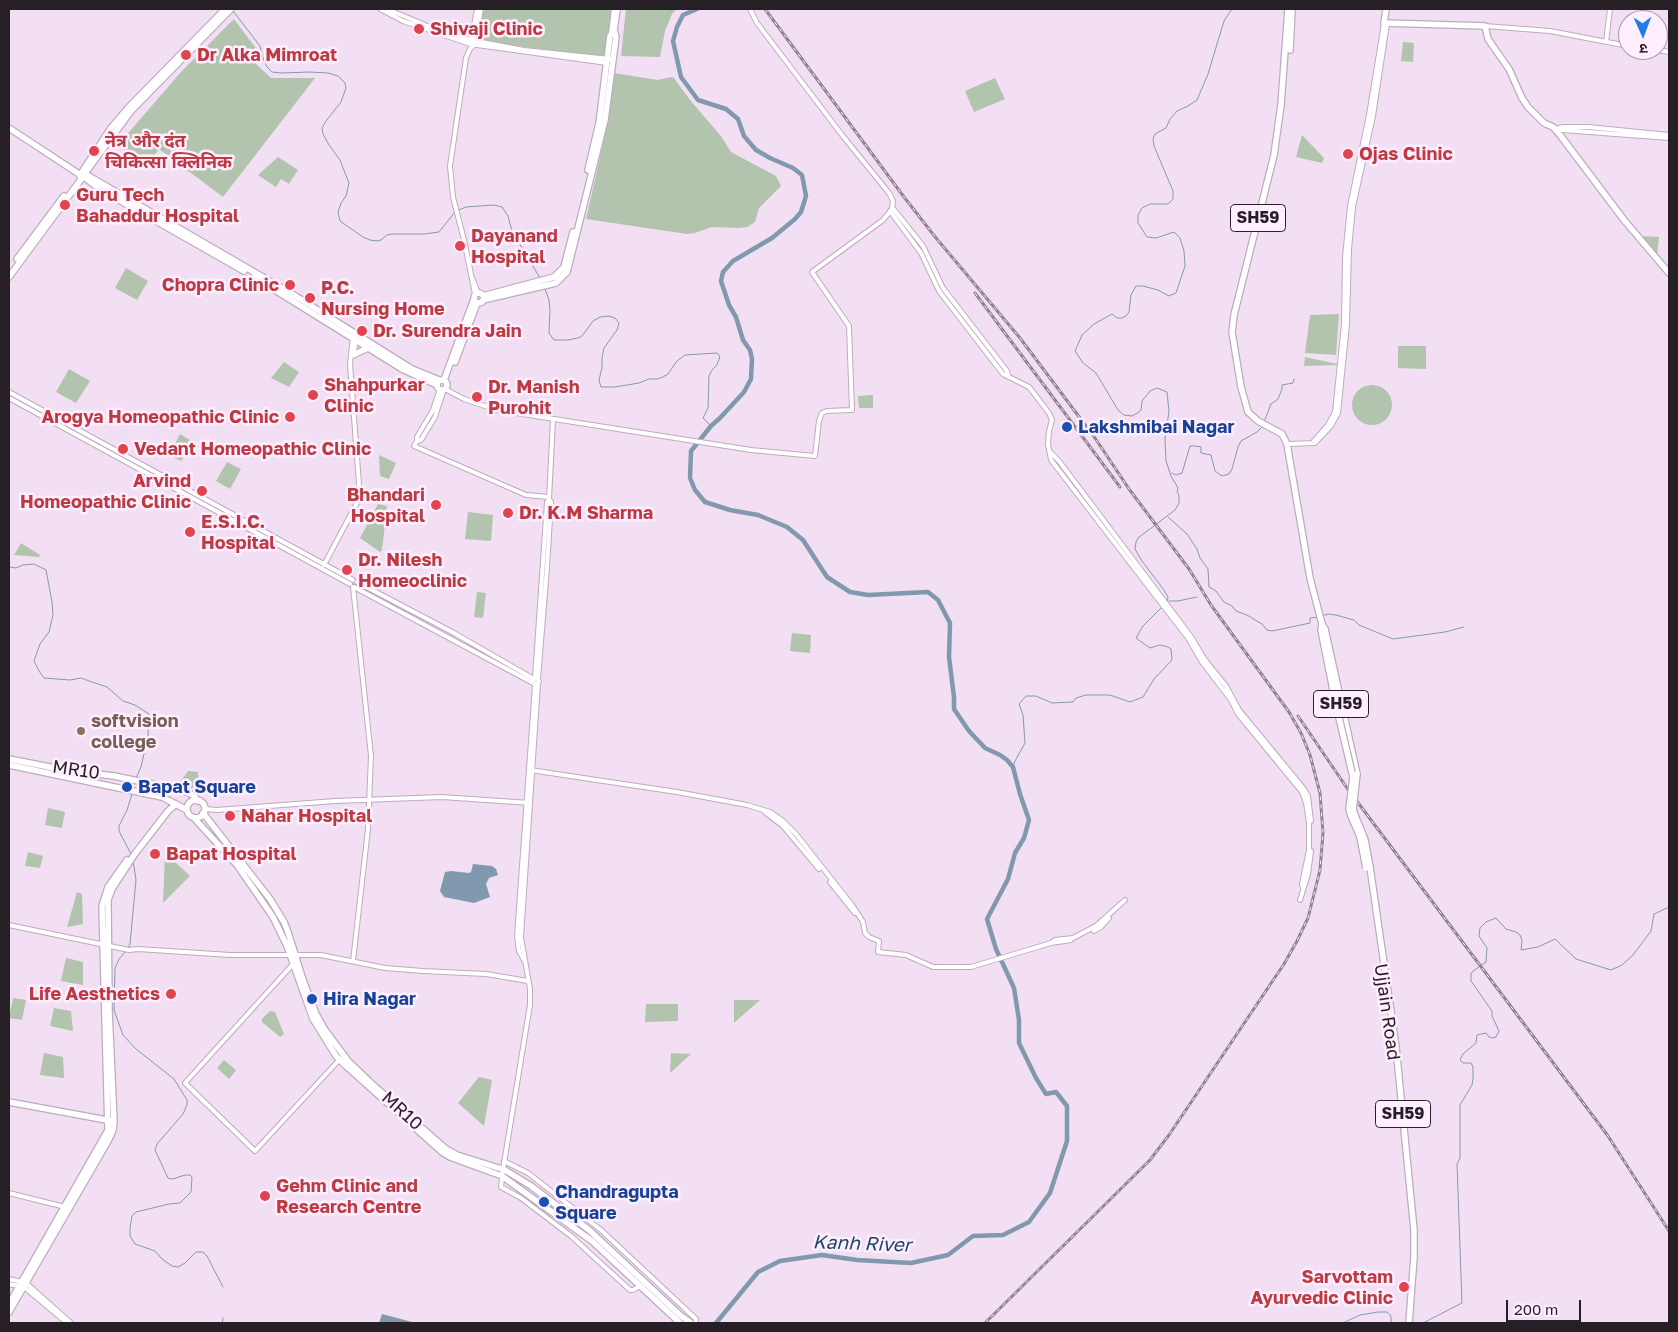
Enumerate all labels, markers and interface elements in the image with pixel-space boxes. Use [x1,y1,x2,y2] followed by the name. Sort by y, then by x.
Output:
[1618,10,1668,60] north arrow
[430,18,543,40] place label: Shivaji Clinic
[412,22,426,36] marker: Shivaji Clinic
[1639,41,1648,58] text: उ
[197,44,337,66] place label: Dr Alka Mimroat
[179,48,193,62] marker: Dr Alka Mimroat
[105,130,232,172] place label: नेत्र और दंत चिकित्सा क्लिनिक
[1359,143,1453,165] place label: Ojas Clinic
[87,144,101,158] marker: नेत्र और दंत चिकित्सा क्लिनिक
[1341,147,1355,161] marker: Ojas Clinic
[76,184,239,226] place label: Guru Tech Bahaddur Hospital
[58,198,72,212] marker: Guru Tech Bahaddur Hospital
[1230,204,1286,232] road number: SH59
[471,225,558,268] place label: Dayanand Hospital
[453,239,467,253] marker: Dayanand Hospital
[162,274,279,296] place label: Chopra Clinic
[321,277,445,320] place label: P.C. Nursing Home
[283,278,297,292] marker: Chopra Clinic
[303,291,317,305] marker: P.C. Nursing Home
[373,320,522,342] place label: Dr. Surendra Jain
[355,324,369,338] marker: Dr. Surendra Jain
[324,374,425,416] place label: Shahpurkar Clinic
[488,376,580,418] place label: Dr. Manish Purohit
[306,388,320,402] marker: Shahpurkar Clinic
[470,390,484,404] marker: Dr. Manish Purohit
[42,406,279,428] place label: Arogya Homeopathic Clinic
[283,410,297,424] marker: Arogya Homeopathic Clinic
[1078,416,1234,438] place label: Lakshmibai Nagar
[1060,420,1074,434] marker: Lakshmibai Nagar
[134,438,371,460] place label: Vedant Homeopathic Clinic
[116,442,130,456] marker: Vedant Homeopathic Clinic
[20,470,191,512] place label: Arvind Homeopathic Clinic
[195,484,209,498] marker: Arvind Homeopathic Clinic
[347,484,425,526] place label: Bhandari Hospital
[429,498,443,512] marker: Bhandari Hospital
[519,502,653,524] place label: Dr. K.M Sharma
[501,506,515,520] marker: Dr. K.M Sharma
[201,511,275,554] place label: E.S.I.C. Hospital
[183,525,197,539] marker: E.S.I.C. Hospital
[358,549,467,592] place label: Dr. Nilesh Homeoclinic
[340,563,354,577] marker: Dr. Nilesh Homeoclinic
[1314,691,1368,718] road number: SH59
[91,710,179,752] place label: softvision college
[75,725,87,737] marker: softvision college
[51,756,101,784] street label: MR10
[138,776,256,798] place label: Bapat Square
[120,780,134,794] marker: Bapat Square
[241,805,372,827] place label: Nahar Hospital
[223,809,237,823] marker: Nahar Hospital
[166,843,297,865] place label: Bapat Hospital
[148,847,162,861] marker: Bapat Hospital
[1370,962,1404,1062] street label: Ujjain Road
[29,983,160,1005] place label: Life Aesthetics
[164,987,178,1001] marker: Life Aesthetics
[323,988,416,1010] place label: Hira Nagar
[305,992,319,1006] marker: Hira Nagar
[377,1087,427,1135] street label: MR10
[1376,1100,1430,1128] road number: SH59
[276,1175,421,1218] place label: Gehm Clinic and Research Centre
[555,1181,679,1224] place label: Chandragupta Square
[258,1189,272,1203] marker: Gehm Clinic and Research Centre
[537,1195,551,1209] marker: Chandragupta Square
[812,1231,912,1257] water label: Kanh River
[1250,1266,1393,1308] place label: Sarvottam Ayurvedic Clinic
[1397,1280,1411,1294] marker: Sarvottam Ayurvedic Clinic
[1508,1290,1583,1322] scale bar
[1514,1300,1558,1318] text: 200 m

